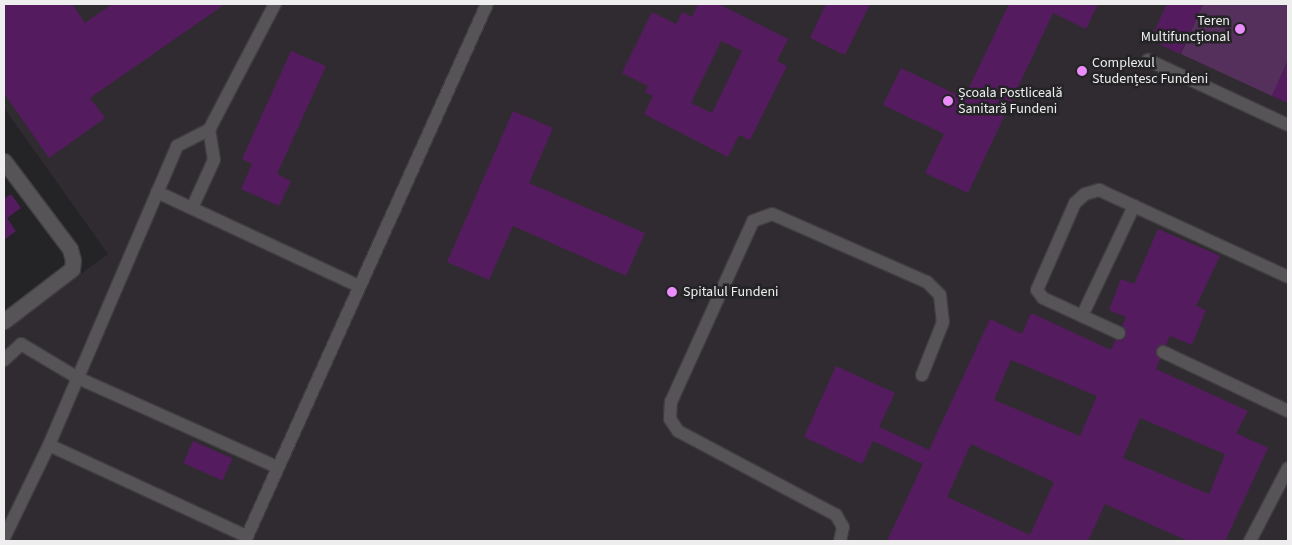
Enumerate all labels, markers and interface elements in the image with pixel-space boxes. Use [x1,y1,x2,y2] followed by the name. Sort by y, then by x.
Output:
[1141,13,1230,46] place label: Teren Multifuncțional
[1234,23,1246,35] marker: Teren Multifuncțional
[1092,55,1208,88] place label: Complexul Studențesc Fundeni
[1076,65,1088,77] marker: Complexul Studențesc Fundeni
[958,85,1062,118] place label: Școala Postliceală Sanitară Fundeni
[942,95,954,107] marker: Școala Postliceală Sanitară Fundeni
[683,284,779,300] place label: Spitalul Fundeni
[665,285,679,299] marker: Spitalul Fundeni

